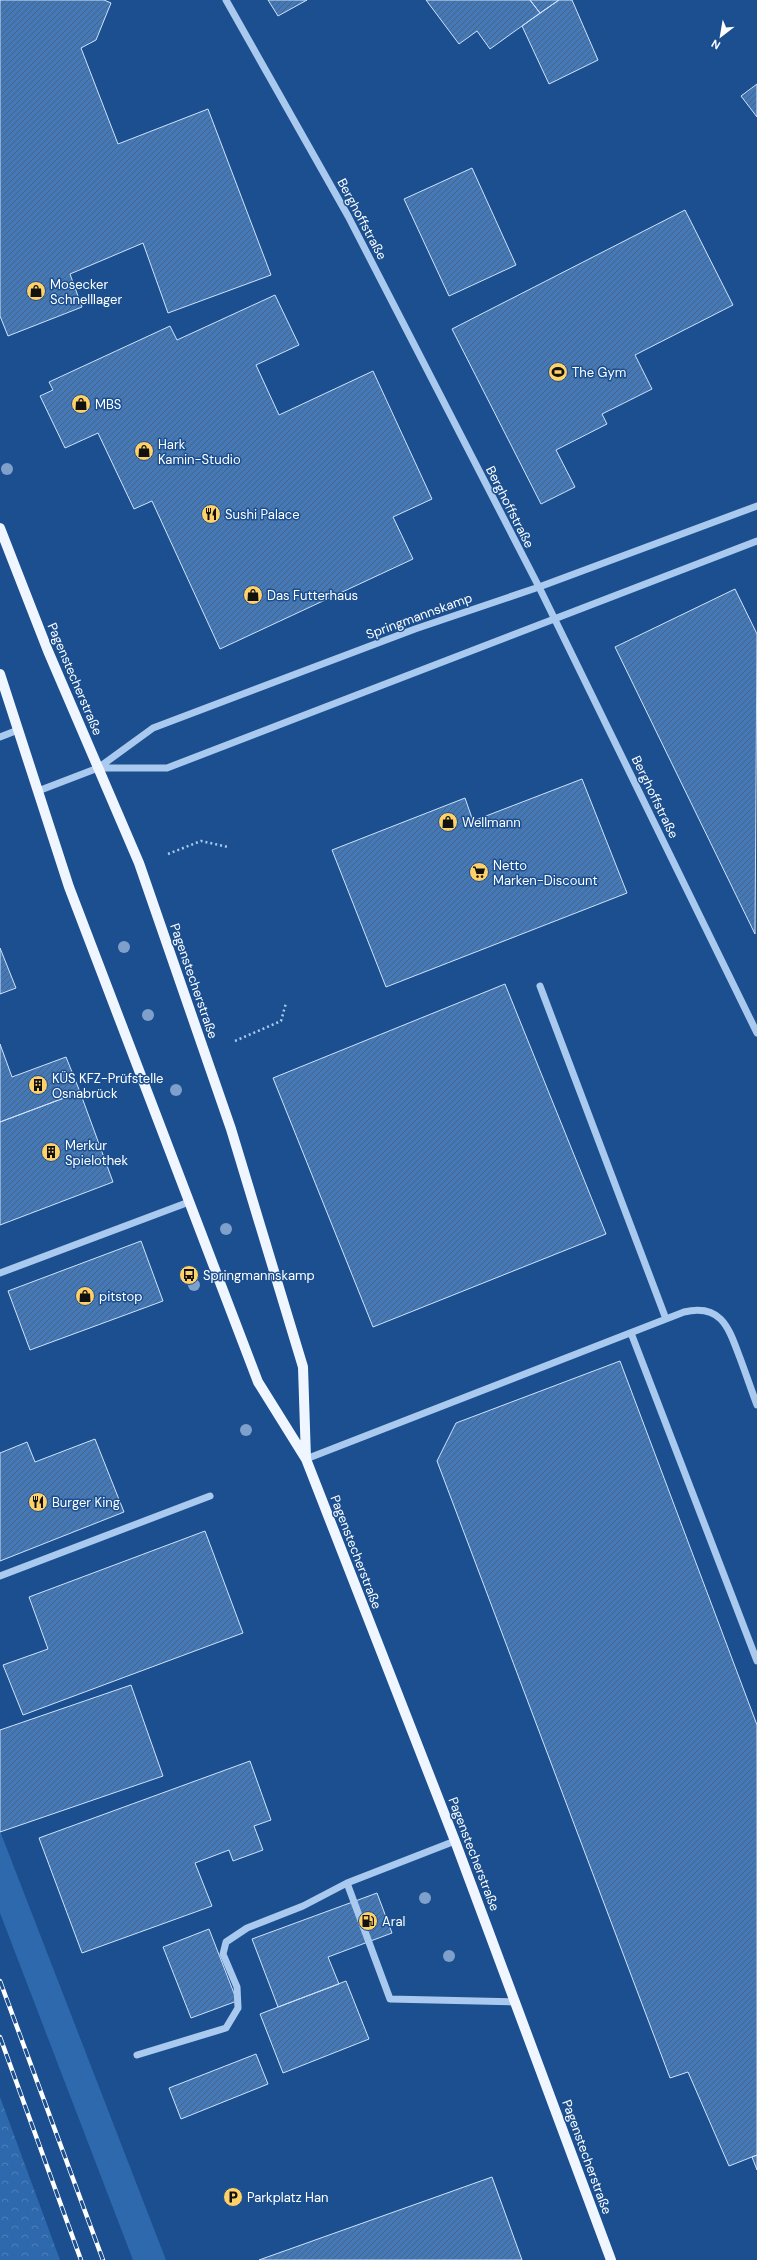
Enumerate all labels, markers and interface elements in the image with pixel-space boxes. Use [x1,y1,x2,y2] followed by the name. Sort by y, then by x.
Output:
[701,16,741,56] north arrow
[709,37,723,53] text: N
[333,175,391,263] street label: Berghoffstraße
[50,276,122,308] place label: Mosecker Schnelllager
[25,280,47,302] shop icon: Mosecker Schnelllager
[547,361,569,383] sports icon: The Gym
[572,364,626,381] place label: The Gym
[70,393,92,415] shop icon: MBS
[95,396,121,413] place label: MBS
[158,436,241,468] place label: Hark Kamin-Studio
[133,440,155,462] shop icon: Hark Kamin-Studio
[482,463,538,551] street label: Berghoffstraße
[200,503,222,525] restaurant icon: Sushi Palace
[225,506,300,523] place label: Sushi Palace
[242,584,264,606] shop icon: Das Futterhaus
[267,587,358,604] place label: Das Futterhaus
[364,589,474,643] street label: Springmannskamp
[44,620,106,738] street label: Pagenstecherstraße
[628,753,682,841] street label: Berghoffstraße
[437,811,459,833] shop icon: Wellmann
[462,814,521,831] place label: Wellmann
[493,857,598,889] place label: Netto Marken-Discount
[468,861,490,883] supermarket icon: Netto Marken-Discount
[166,921,222,1041] street label: Pagenstecherstraße
[52,1070,163,1102] place label: KÜS KFZ-Prüfstelle Osnabrück
[27,1074,49,1096] building icon: KÜS KFZ-Prüfstelle Osnabrück
[65,1137,128,1169] place label: Merkur Spielothek
[40,1141,62,1163] building icon: Merkur Spielothek
[178,1264,200,1286] bus stop icon: Springmannskamp
[203,1267,315,1284] place label: Springmannskamp
[74,1285,96,1307] shop icon: pitstop
[99,1288,142,1305] place label: pitstop
[27,1491,49,1513] restaurant icon: Burger King
[326,1493,386,1611] street label: Pagenstecherstraße
[52,1494,120,1511] place label: Burger King
[444,1795,504,1913] street label: Pagenstecherstraße
[357,1910,379,1932] fuel station icon: Aral
[382,1913,405,1930] place label: Aral
[558,2097,616,2217] street label: Pagenstecherstraße
[222,2186,244,2208] parking icon: Parkplatz Han
[247,2189,329,2206] place label: Parkplatz Han

